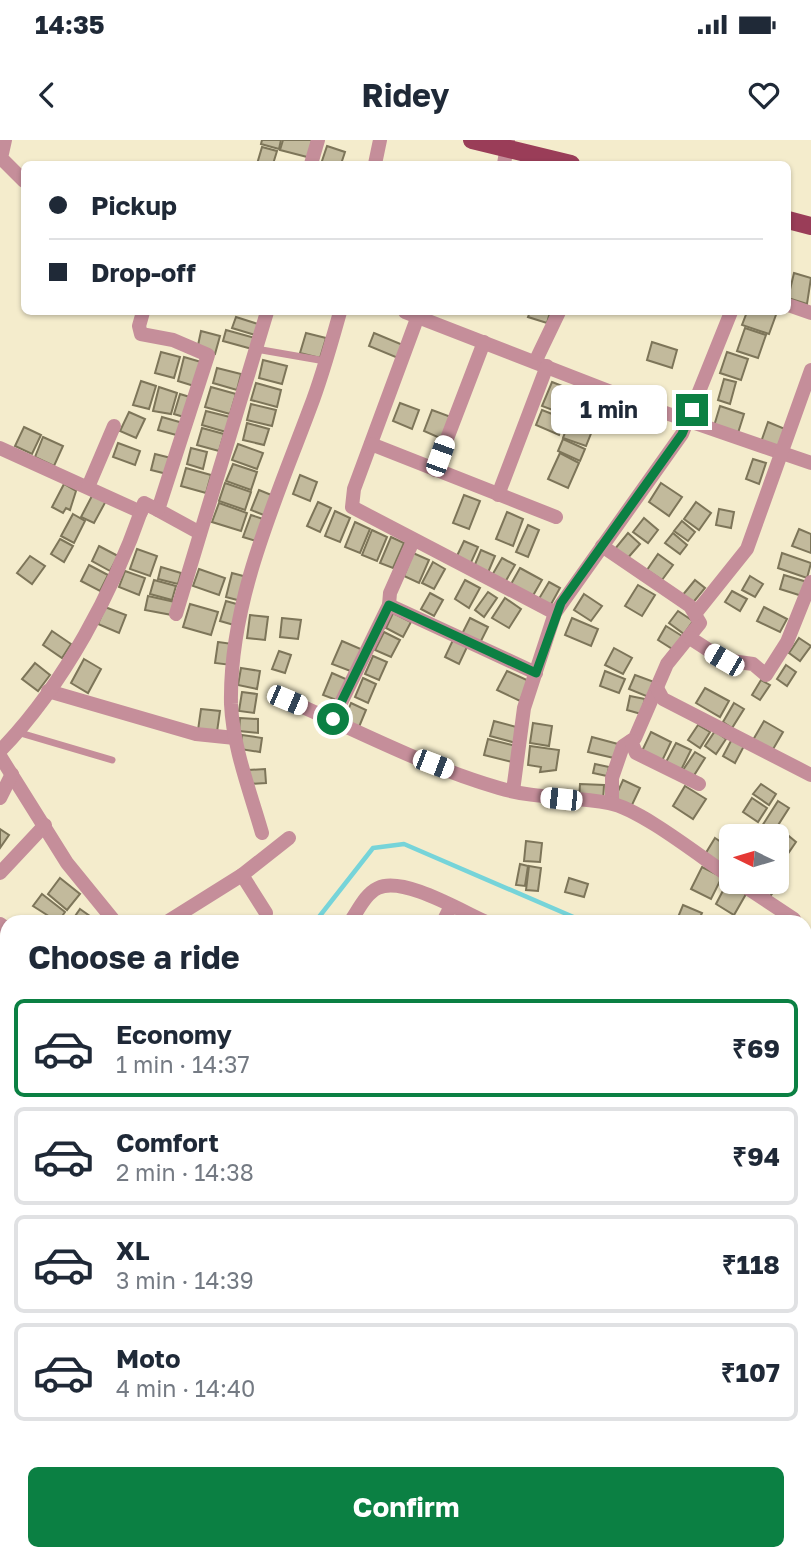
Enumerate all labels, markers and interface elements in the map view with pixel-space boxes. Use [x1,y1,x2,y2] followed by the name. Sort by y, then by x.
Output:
[35,9,105,40] text: 14:35
[28,76,66,114] icon: back
[361,76,450,114] text: Ridey
[745,76,783,114] icon: heart
[91,190,177,221] text: Pickup
[91,257,196,288] text: Drop-off
[552,386,668,434] callout: 1 min
[676,394,708,426] route end
[580,395,638,423] text: 1 min
[423,433,458,479] car
[701,640,748,680] car
[264,682,311,718] car
[317,703,349,735] route start
[410,747,457,781] car
[540,786,583,812] car
[719,824,789,894] north arrow
[719,824,789,894] map controls
[28,938,240,976] text: Choose a ride
[32,1017,95,1080] icon: car
[116,1019,232,1050] text: Economy
[732,1033,780,1064] text: ₹69
[116,1050,250,1078] text: 1 min · 14:37
[32,1125,95,1188] icon: car
[116,1127,219,1158] text: Comfort
[732,1141,780,1172] text: ₹94
[116,1158,254,1186] text: 2 min · 14:38
[32,1233,95,1296] icon: car
[116,1235,150,1266] text: XL
[722,1249,780,1280] text: ₹118
[116,1266,254,1294] text: 3 min · 14:39
[32,1341,95,1404] icon: car
[116,1343,181,1374] text: Moto
[721,1357,780,1388] text: ₹107
[116,1374,255,1402] text: 4 min · 14:40
[28,1467,784,1547] button: Confirm

